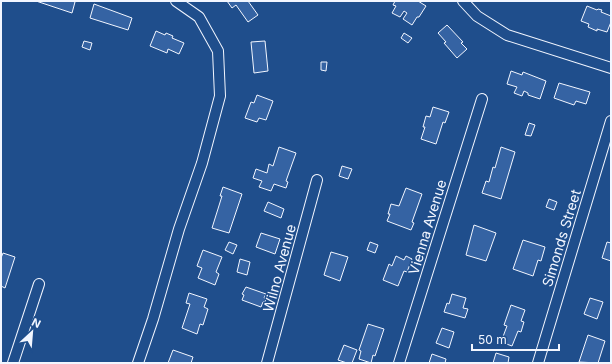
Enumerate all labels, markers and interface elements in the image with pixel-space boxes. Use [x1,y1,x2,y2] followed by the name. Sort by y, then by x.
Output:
[404,177,450,277] street label: Vienna Avenue
[538,187,584,289] street label: Simonds Street
[259,222,299,314] street label: Wilno Avenue
[12,312,52,352] north arrow
[30,315,43,331] text: N
[472,326,559,352] scale bar
[478,332,507,347] text: 50 m

